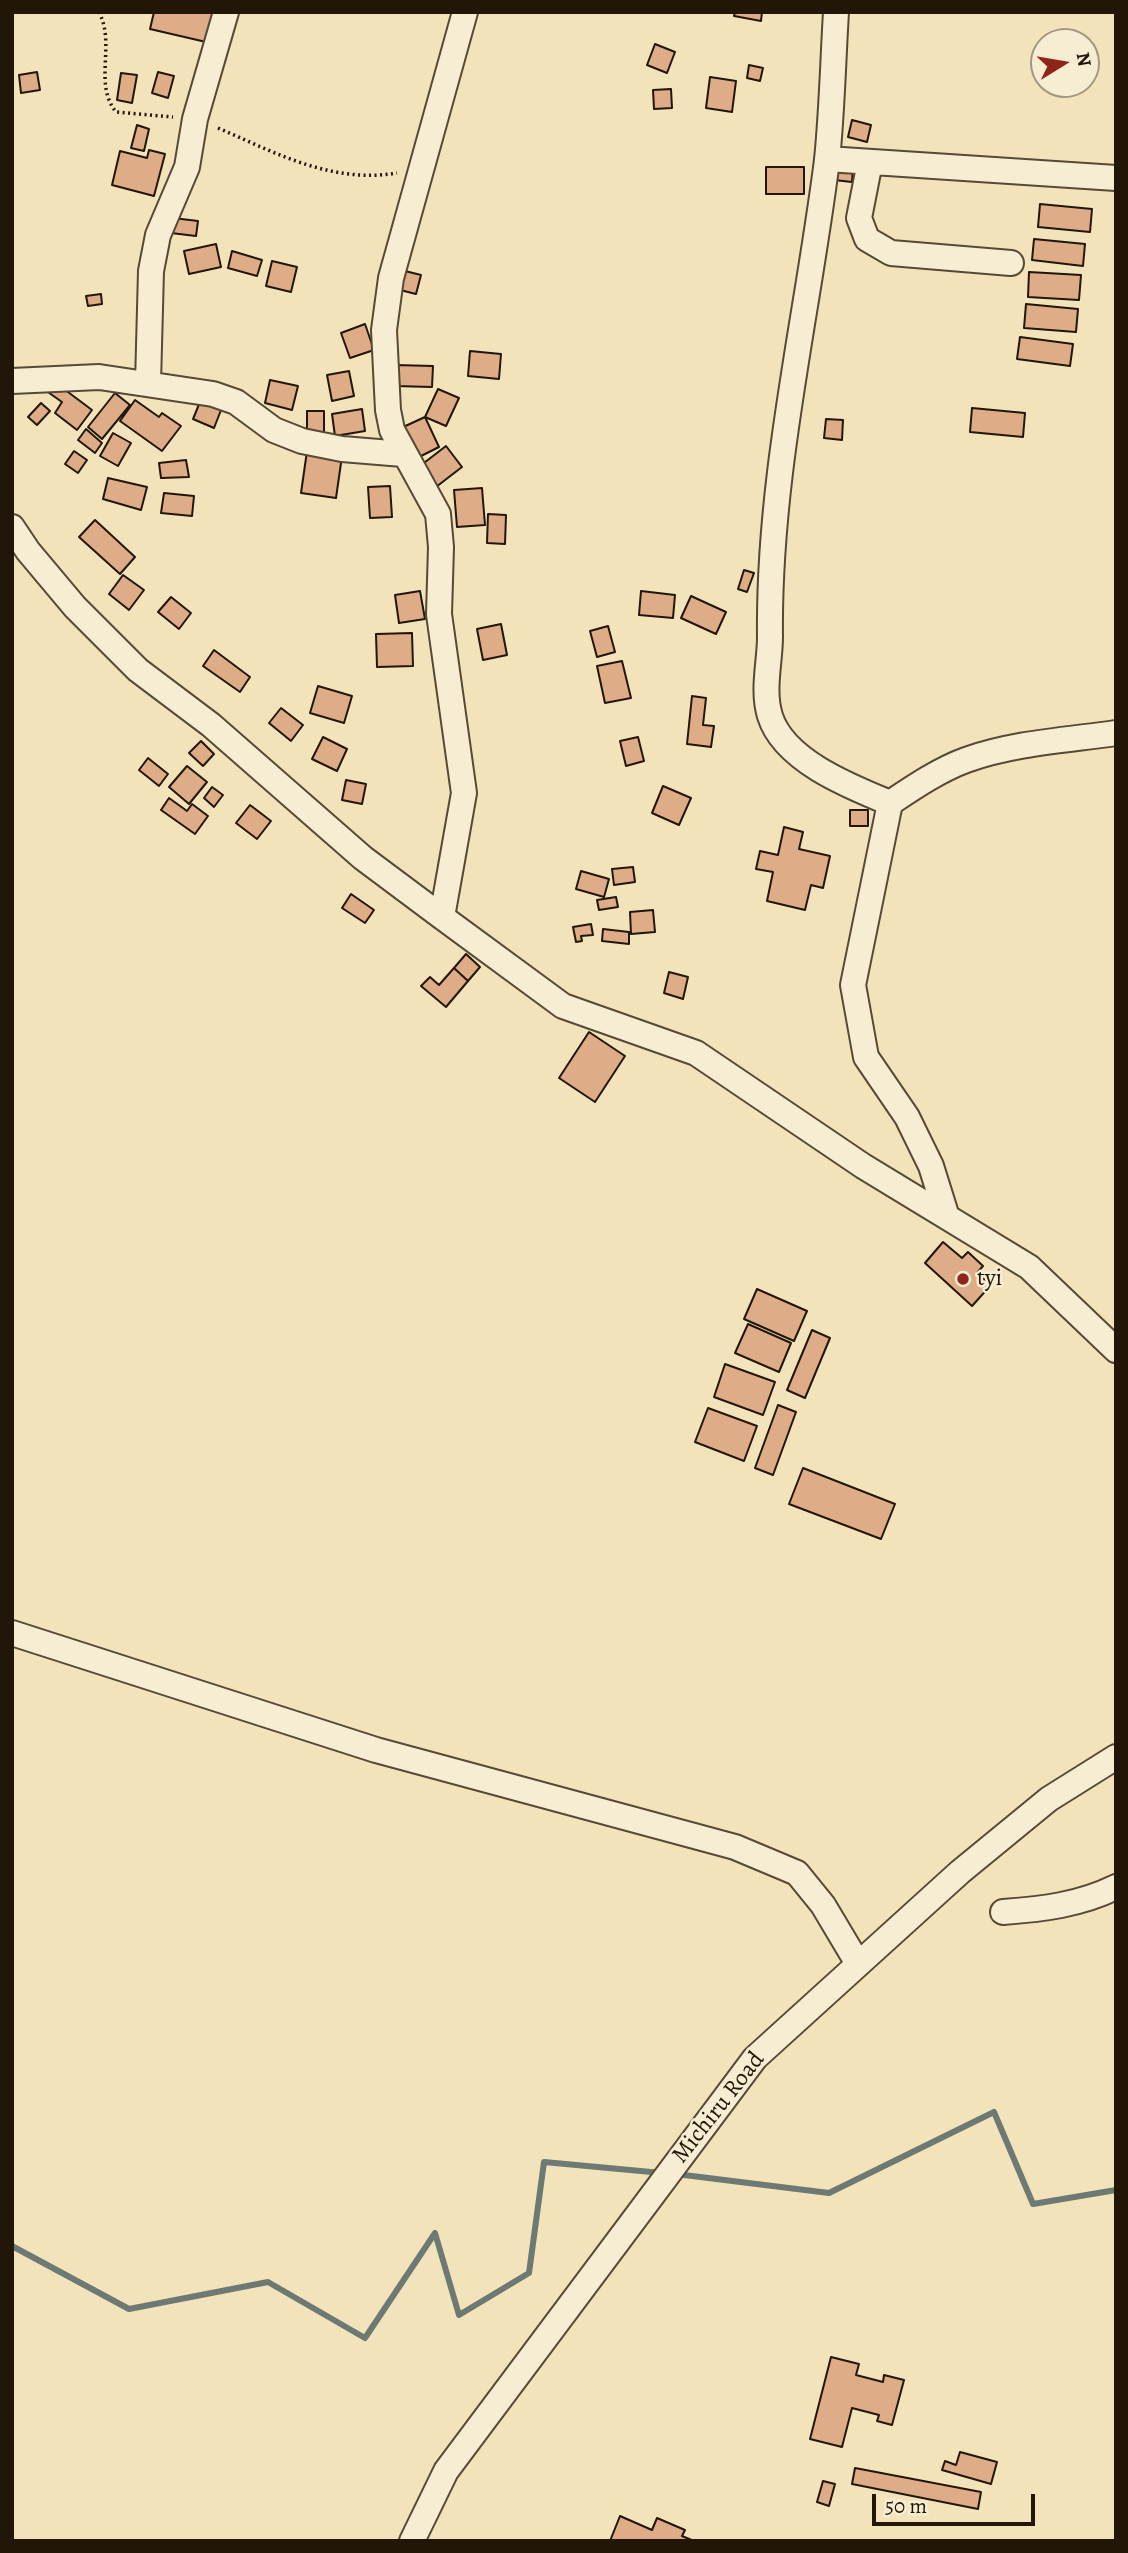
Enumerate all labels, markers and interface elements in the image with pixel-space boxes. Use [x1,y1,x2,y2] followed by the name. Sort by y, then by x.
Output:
[1030,28,1100,98] north arrow
[1070,50,1098,69] text: N
[977,1265,1002,1293] place label: tyi
[955,1271,971,1287] marker: tyi
[667,2047,771,2169] street label: Michiru Road
[876,2480,1039,2524] scale bar
[885,2492,927,2520] text: 50 m

